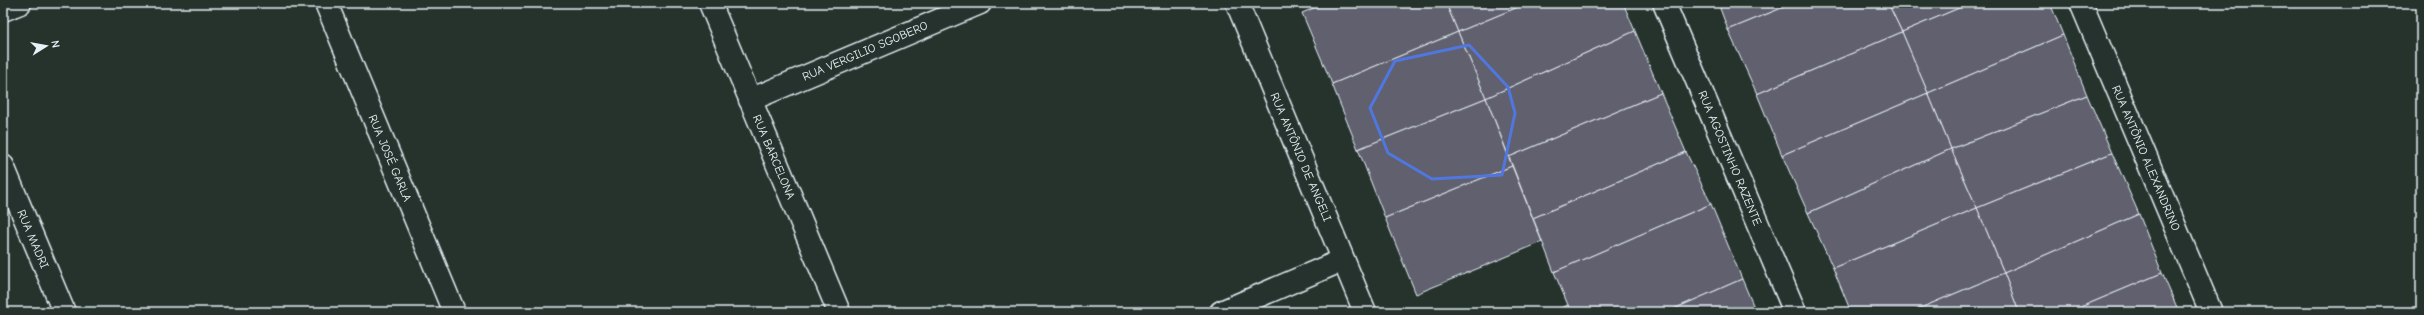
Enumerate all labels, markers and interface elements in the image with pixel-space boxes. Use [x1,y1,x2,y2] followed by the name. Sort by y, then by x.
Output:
[800,18,930,84] street label: RUA VERGILIO SGOBERO
[26,26,66,66] north arrow
[48,39,62,49] text: N
[2109,83,2183,233] street label: RUA ANTÔNIO ALEXANDRINO
[1695,88,1765,228] street label: RUA AGOSTINHO RAZENTE
[1267,90,1335,224] street label: RUA ANTÔNIO DE ANGELI
[365,112,415,204] street label: RUA JOSÉ GARLA
[750,113,798,201] street label: RUA BARCELONA
[14,207,52,271] street label: RUA MADRI

